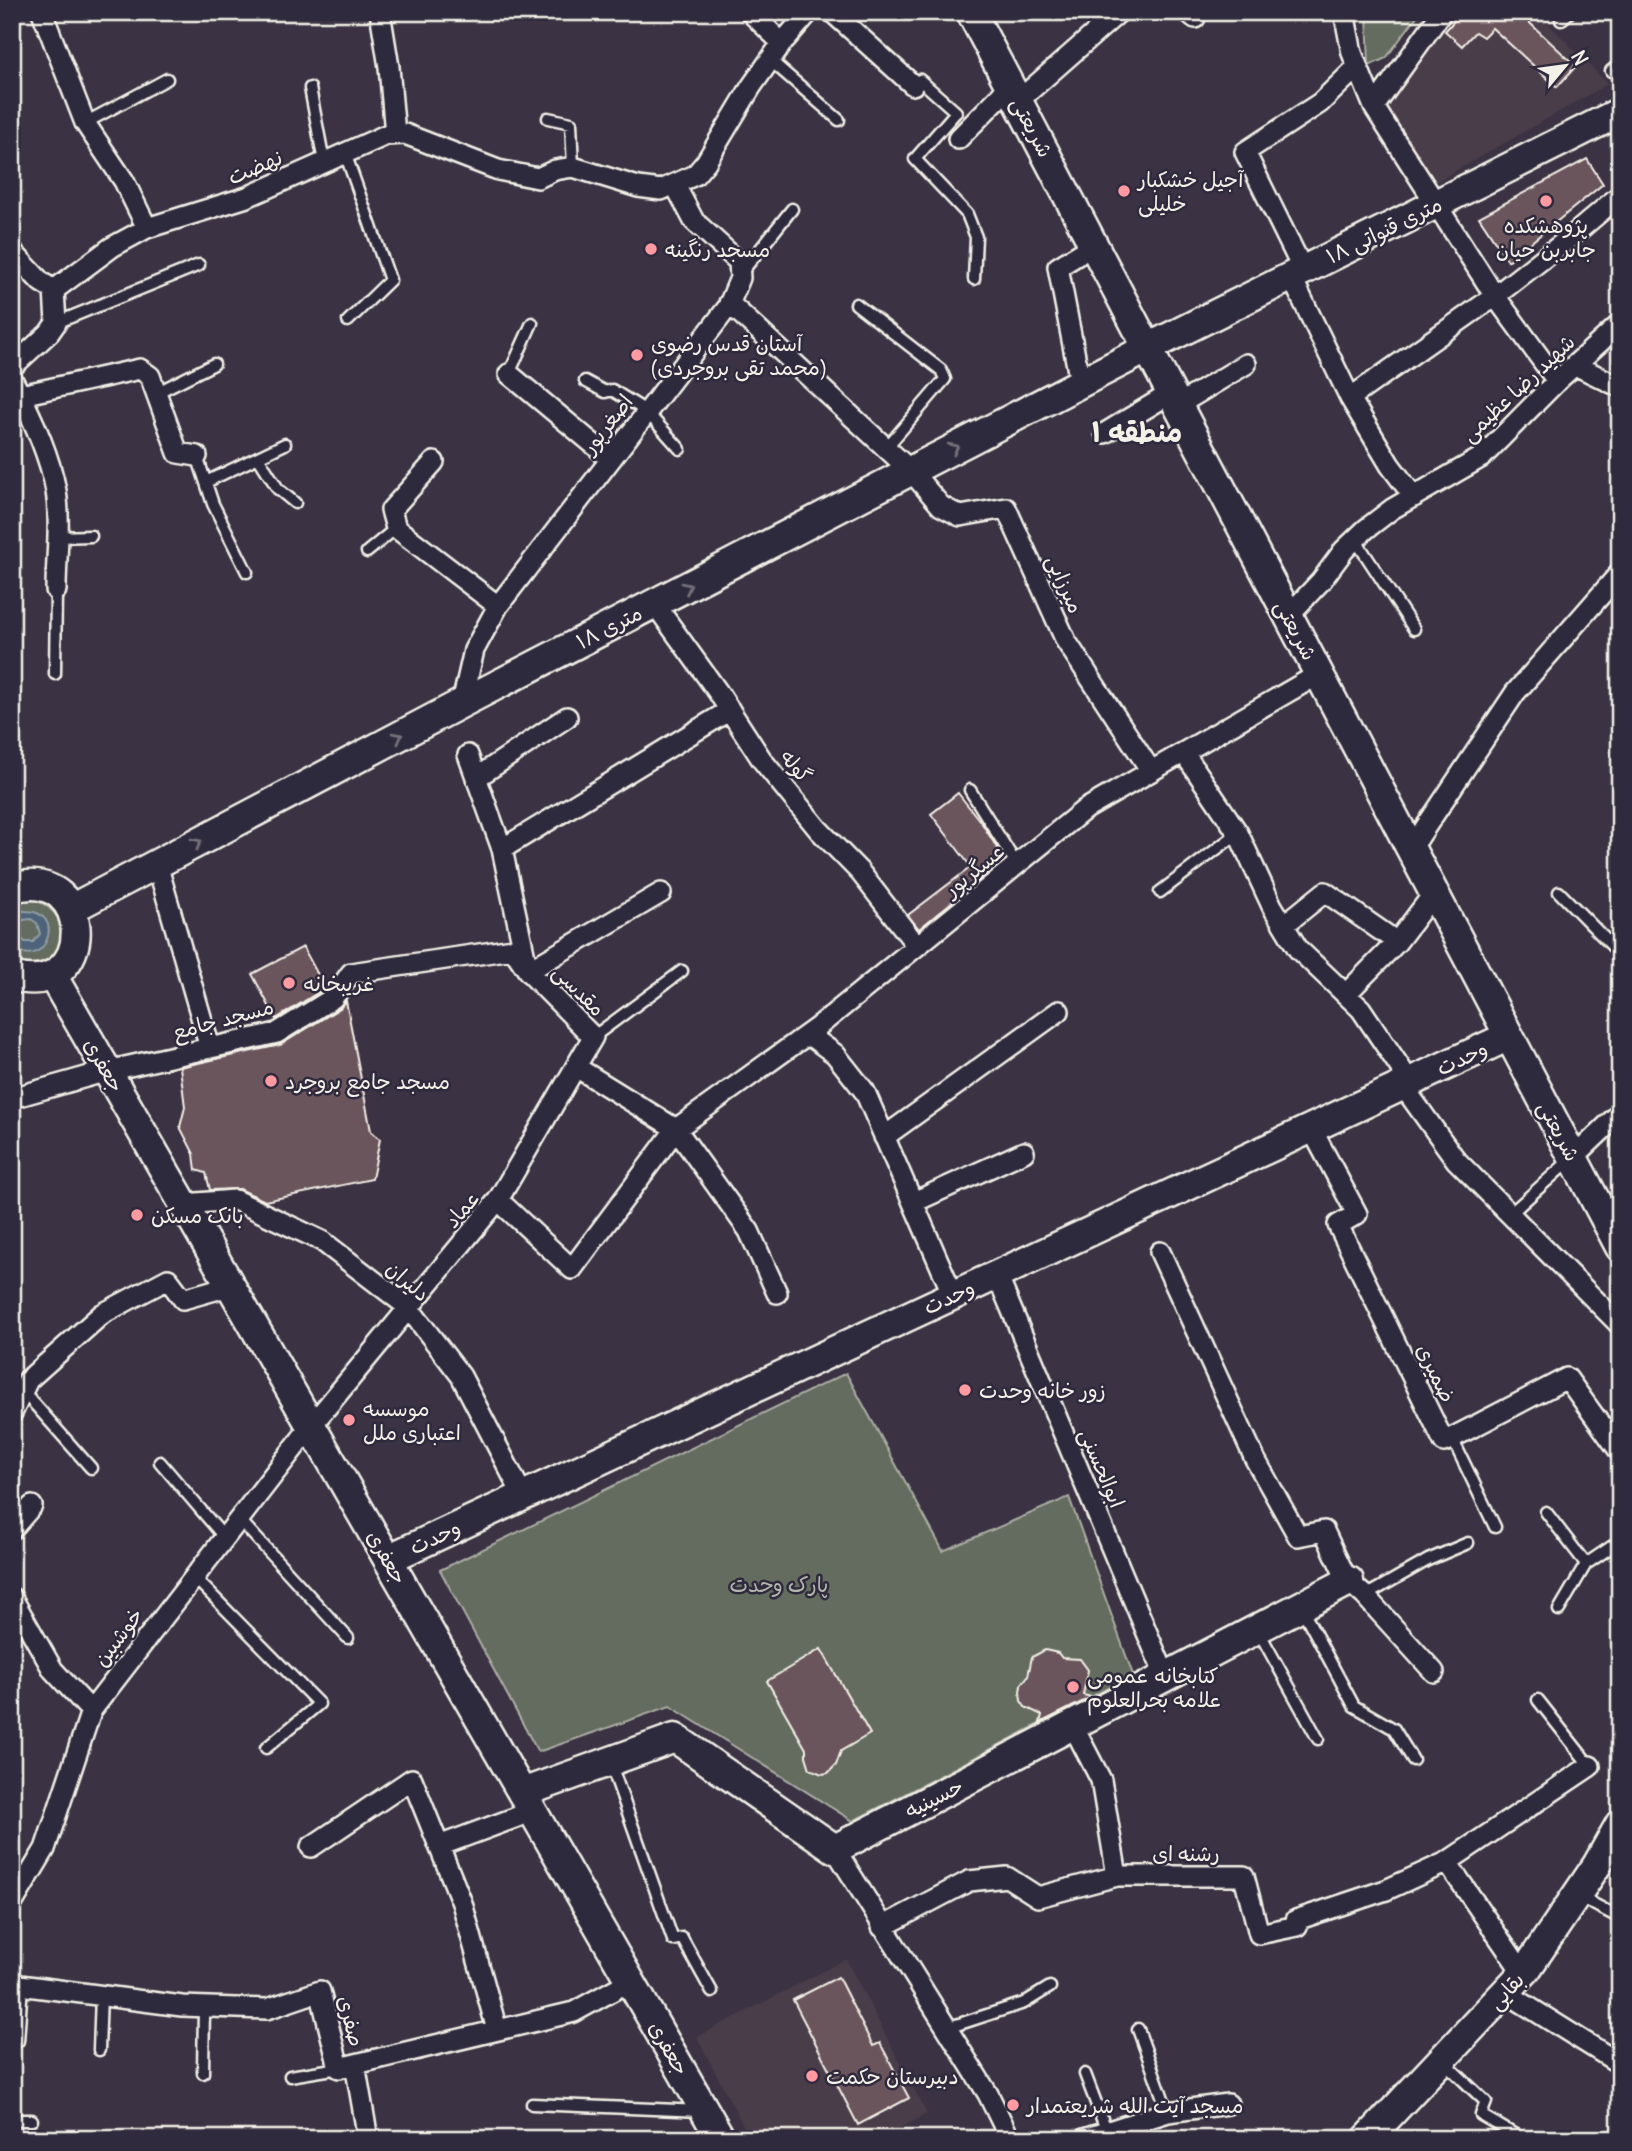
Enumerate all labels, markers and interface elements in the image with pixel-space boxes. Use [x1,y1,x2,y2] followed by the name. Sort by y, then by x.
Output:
[1530,32,1600,102] north arrow
[1566,46,1594,69] text: N
[1004,92,1059,162] street label: شریعتی
[224,144,286,190] street label: نهضت
[1136,166,1244,218] place label: آجیل خشکبار خلیلی
[1116,183,1132,199] marker: آجیل خشکبار خلیلی
[1322,190,1447,271] street label: ۱۸ متری قنواتی
[1538,193,1554,209] marker: پژوهشکده جابربن حیان
[1496,212,1596,263] place label: پژوهشکده جابربن حیان
[665,236,770,263] place label: مسجد رنگینه
[643,241,659,257] marker: مسجد رنگینه
[1455,328,1581,448] street label: شهید رضا عظیمی
[651,330,826,382] place label: آستان قدس رضوی (محمد تقی بروجردی)
[629,347,645,363] marker: آستان قدس رضوی (محمد تقی بروجردی)
[574,389,639,461] street label: اصغرپور
[1092,414,1182,450] district label: منطقه ۱
[947,443,959,456] one-way arrow
[1039,551,1090,618] street label: میرزایی
[680,581,692,595] one-way arrow
[1268,595,1323,665] street label: شریعتی
[571,599,647,655] street label: ۱۸ متری
[391,732,403,745] one-way arrow
[774,744,818,788] street label: گوله
[937,837,1010,904] street label: عسگرپور
[190,838,202,851] one-way arrow
[546,958,611,1023] street label: مقدسی
[303,970,374,997] place label: غریبخانه
[281,975,297,991] marker: غریبخانه
[169,993,277,1047] street label: مسجد جامع
[78,1033,130,1097] street label: جعفری
[1432,1035,1492,1081] street label: وحدت
[285,1068,450,1097] place label: مسجد جامع بروجرد
[263,1073,279,1089] marker: مسجد جامع بروجرد
[1531,1096,1586,1166] street label: شریعتی
[438,1184,486,1234] street label: عماد
[151,1202,244,1229] place label: بانک مسکن
[129,1207,145,1223] marker: بانک مسکن
[381,1255,435,1307] street label: دلیران
[919,1274,979,1320] street label: وحدت
[1410,1339,1462,1407] street label: ضمیری
[979,1377,1106,1404] place label: زور خانه وحدت
[957,1382,973,1398] marker: زور خانه وحدت
[363,1395,461,1446] place label: موسسه اعتباری ملل
[341,1412,357,1428] marker: موسسه اعتباری ملل
[1072,1424,1131,1512] street label: ابوالحسنی
[405,1514,465,1560] street label: وحدت
[361,1525,413,1589] street label: جعفری
[730,1571,828,1598] park label: پارک وحدت
[87,1602,149,1672] street label: خوشبین
[1087,1662,1222,1716] place label: کتابخانه عمومی علامه بحرالعلوم
[1065,1679,1081,1695] marker: کتابخانه عمومی علامه بحرالعلوم
[900,1772,968,1824] street label: حسینیه
[1152,1840,1220,1867] street label: رشنه ای
[1482,1967,1531,2016] street label: بقایی
[332,1993,370,2049] street label: صفری
[643,2016,695,2080] street label: جعفری
[826,2063,959,2090] place label: دبیرستان حکمت
[804,2068,820,2084] marker: دبیرستان حکمت
[1025,2092,1244,2119] place label: مسجد آیت الله شریعتمدار
[1005,2097,1021,2113] marker: مسجد آیت الله شریعتمدار

